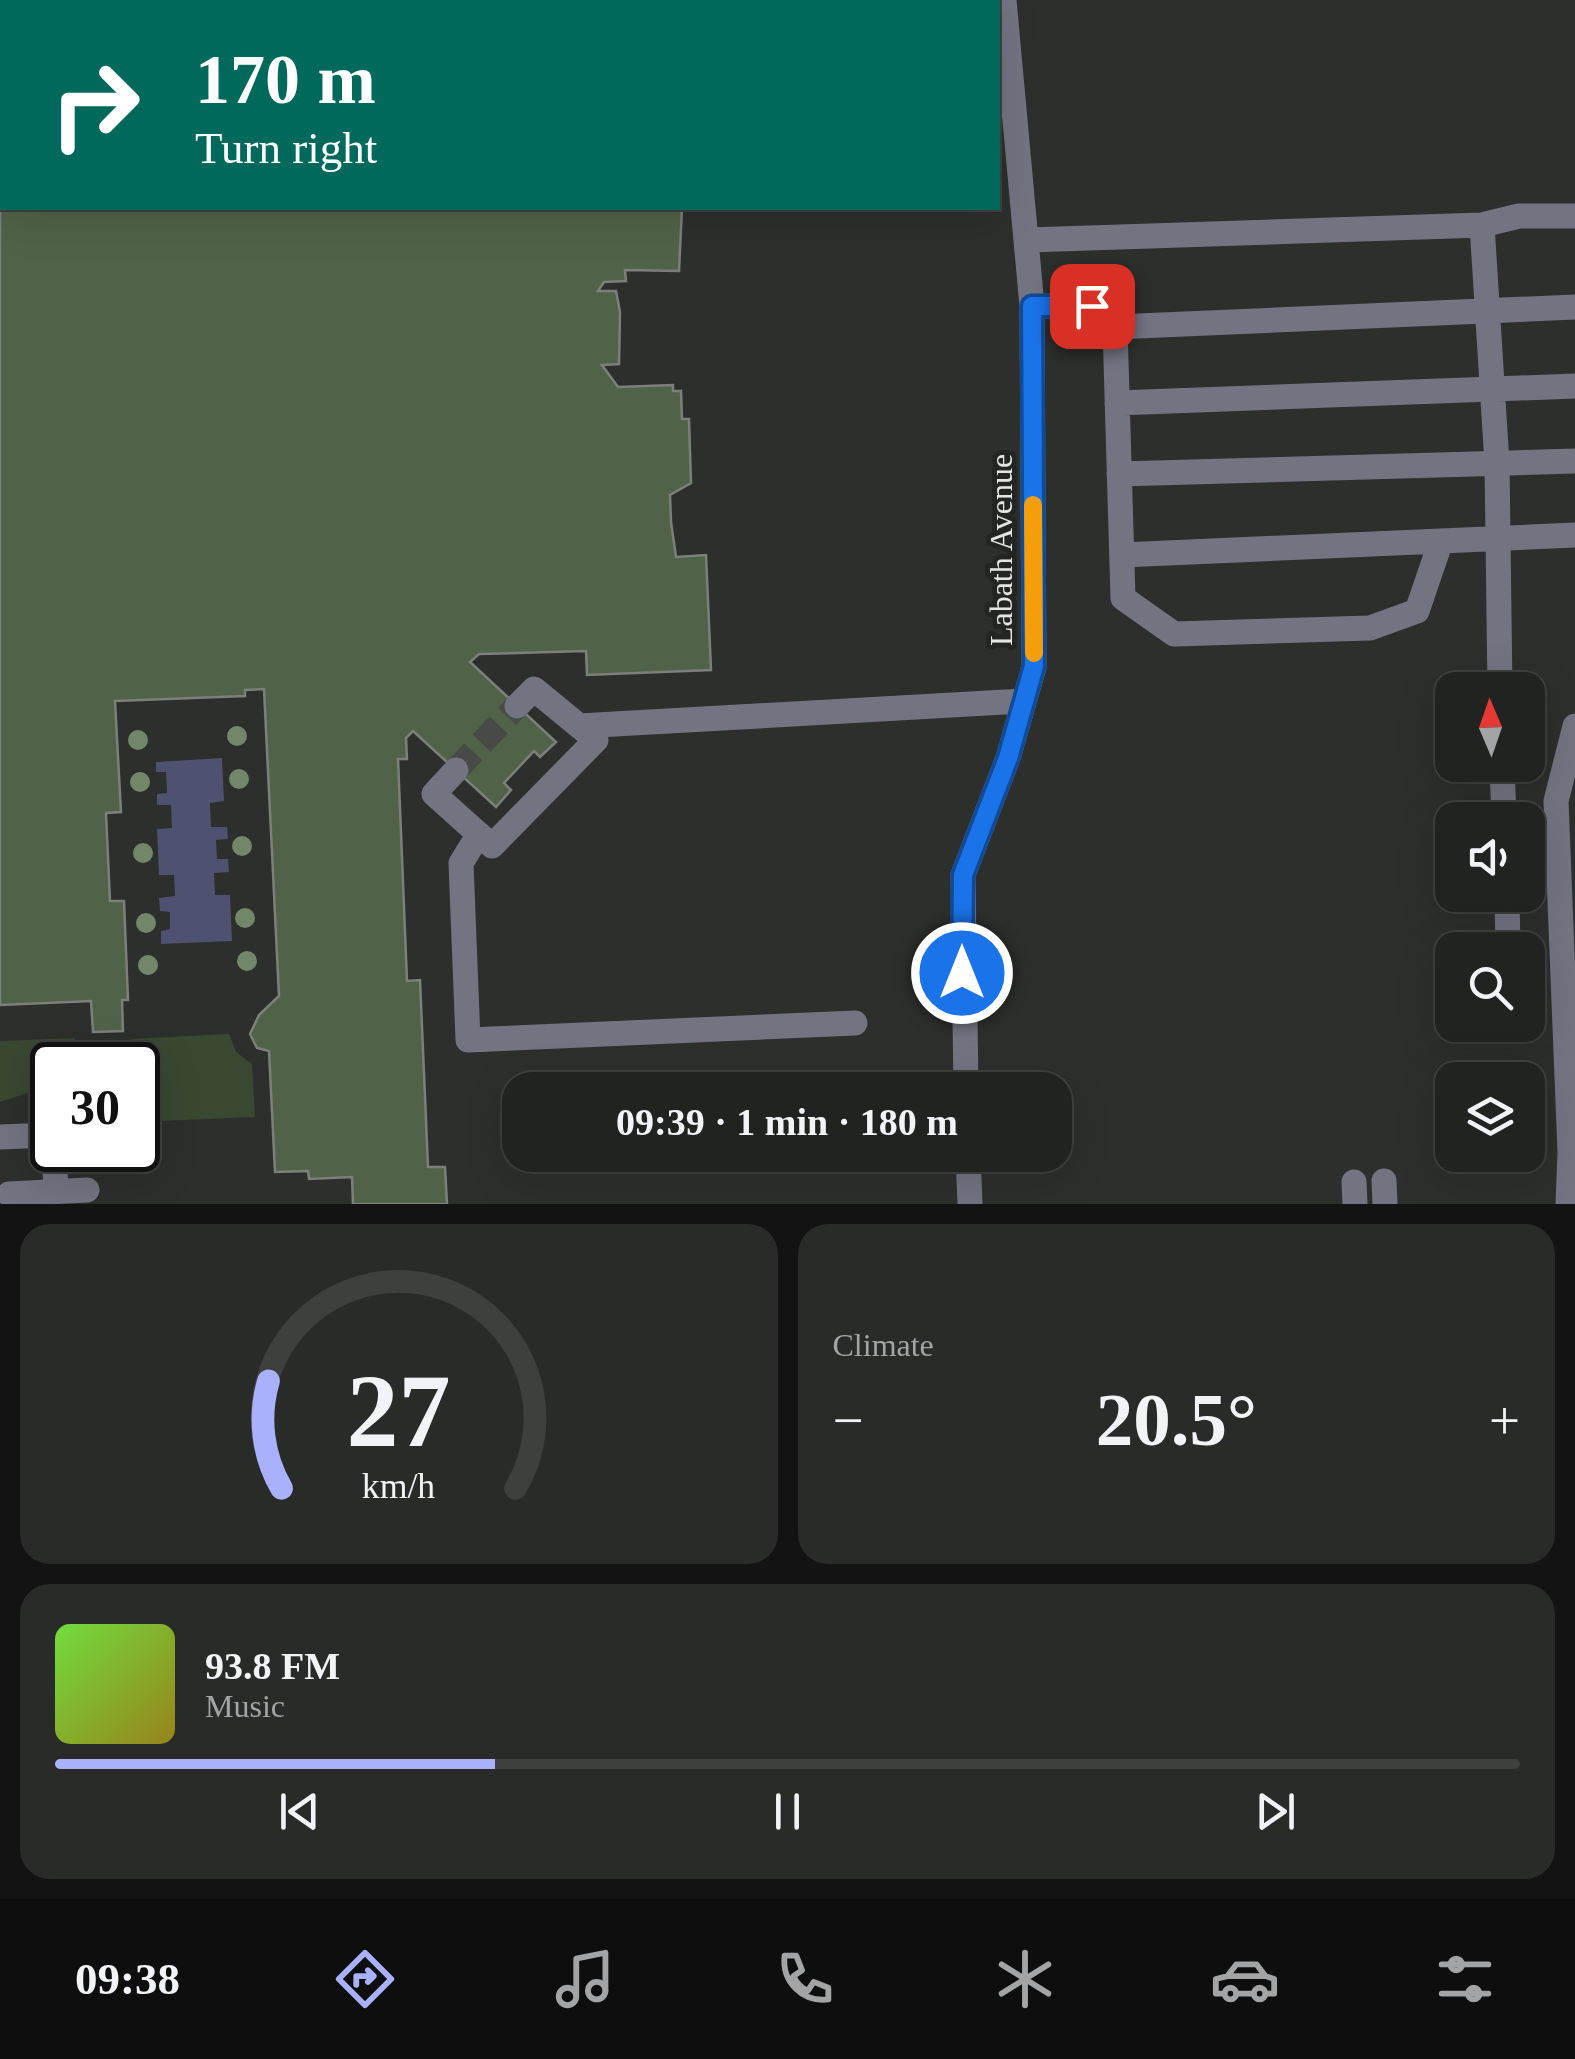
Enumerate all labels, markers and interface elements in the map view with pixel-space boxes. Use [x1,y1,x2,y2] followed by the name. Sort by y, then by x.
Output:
[30,40,160,170] icon: right
[195,41,376,118] text: 170 m
[195,123,377,173] text: Turn right
[1050,264,1135,349] pin
[1065,279,1120,334] icon: arrive
[983,454,1019,646] street label: Labath Avenue
[1435,672,1545,782] north arrow
[1435,672,1545,1172] map controls
[1435,802,1545,912] button: sound
[910,921,1014,1025] position arrow
[1435,932,1545,1042] button: search
[30,1042,160,1172] speed limit sign: 30
[1435,1062,1545,1172] button: layers
[616,1101,958,1143] text: 09:39 · 1 min · 180 m
[833,1327,934,1363] text: Climate
[347,1353,451,1468] text: 27
[1096,1378,1257,1461] text: 20.5°
[833,1390,864,1451] text: −
[1489,1390,1520,1451] text: +
[362,1466,436,1506] text: km/h
[205,1645,340,1687] text: 93.8 FM
[205,1688,285,1724] text: Music
[272,1784,327,1839] icon: previous
[760,1784,815,1839] icon: pause
[1248,1784,1303,1839] icon: next
[330,1944,400,2014] icon: directions
[550,1944,620,2014] icon: music
[770,1944,840,2014] icon: phone
[990,1944,1060,2014] icon: climate
[1210,1944,1280,2014] icon: car
[1430,1944,1500,2014] icon: filters
[75,1954,180,2004] text: 09:38

